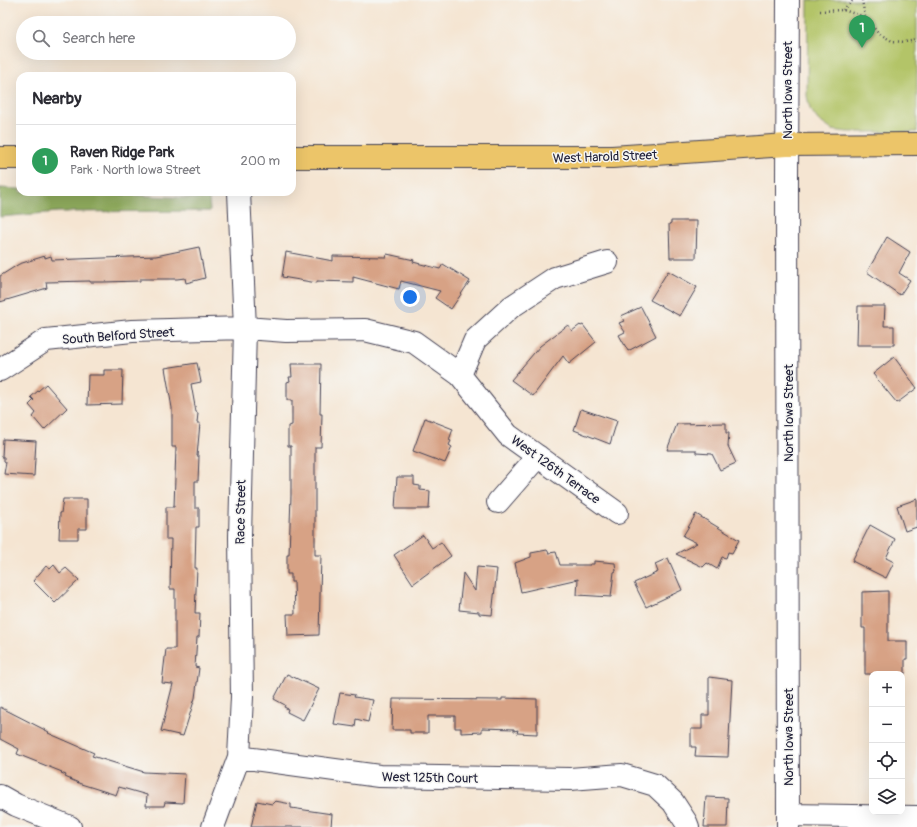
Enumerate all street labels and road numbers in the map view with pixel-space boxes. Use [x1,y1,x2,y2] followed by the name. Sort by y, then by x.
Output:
[780,40,796,139] street label: North Iowa Street
[553,147,658,167] street label: West Harold Street
[61,324,175,348] street label: South Belford Street
[781,363,797,462] street label: North Iowa Street
[508,432,604,508] street label: West 126th Terrace
[232,479,250,544] street label: Race Street
[781,687,797,786] street label: North Iowa Street
[382,769,479,787] street label: West 125th Court

